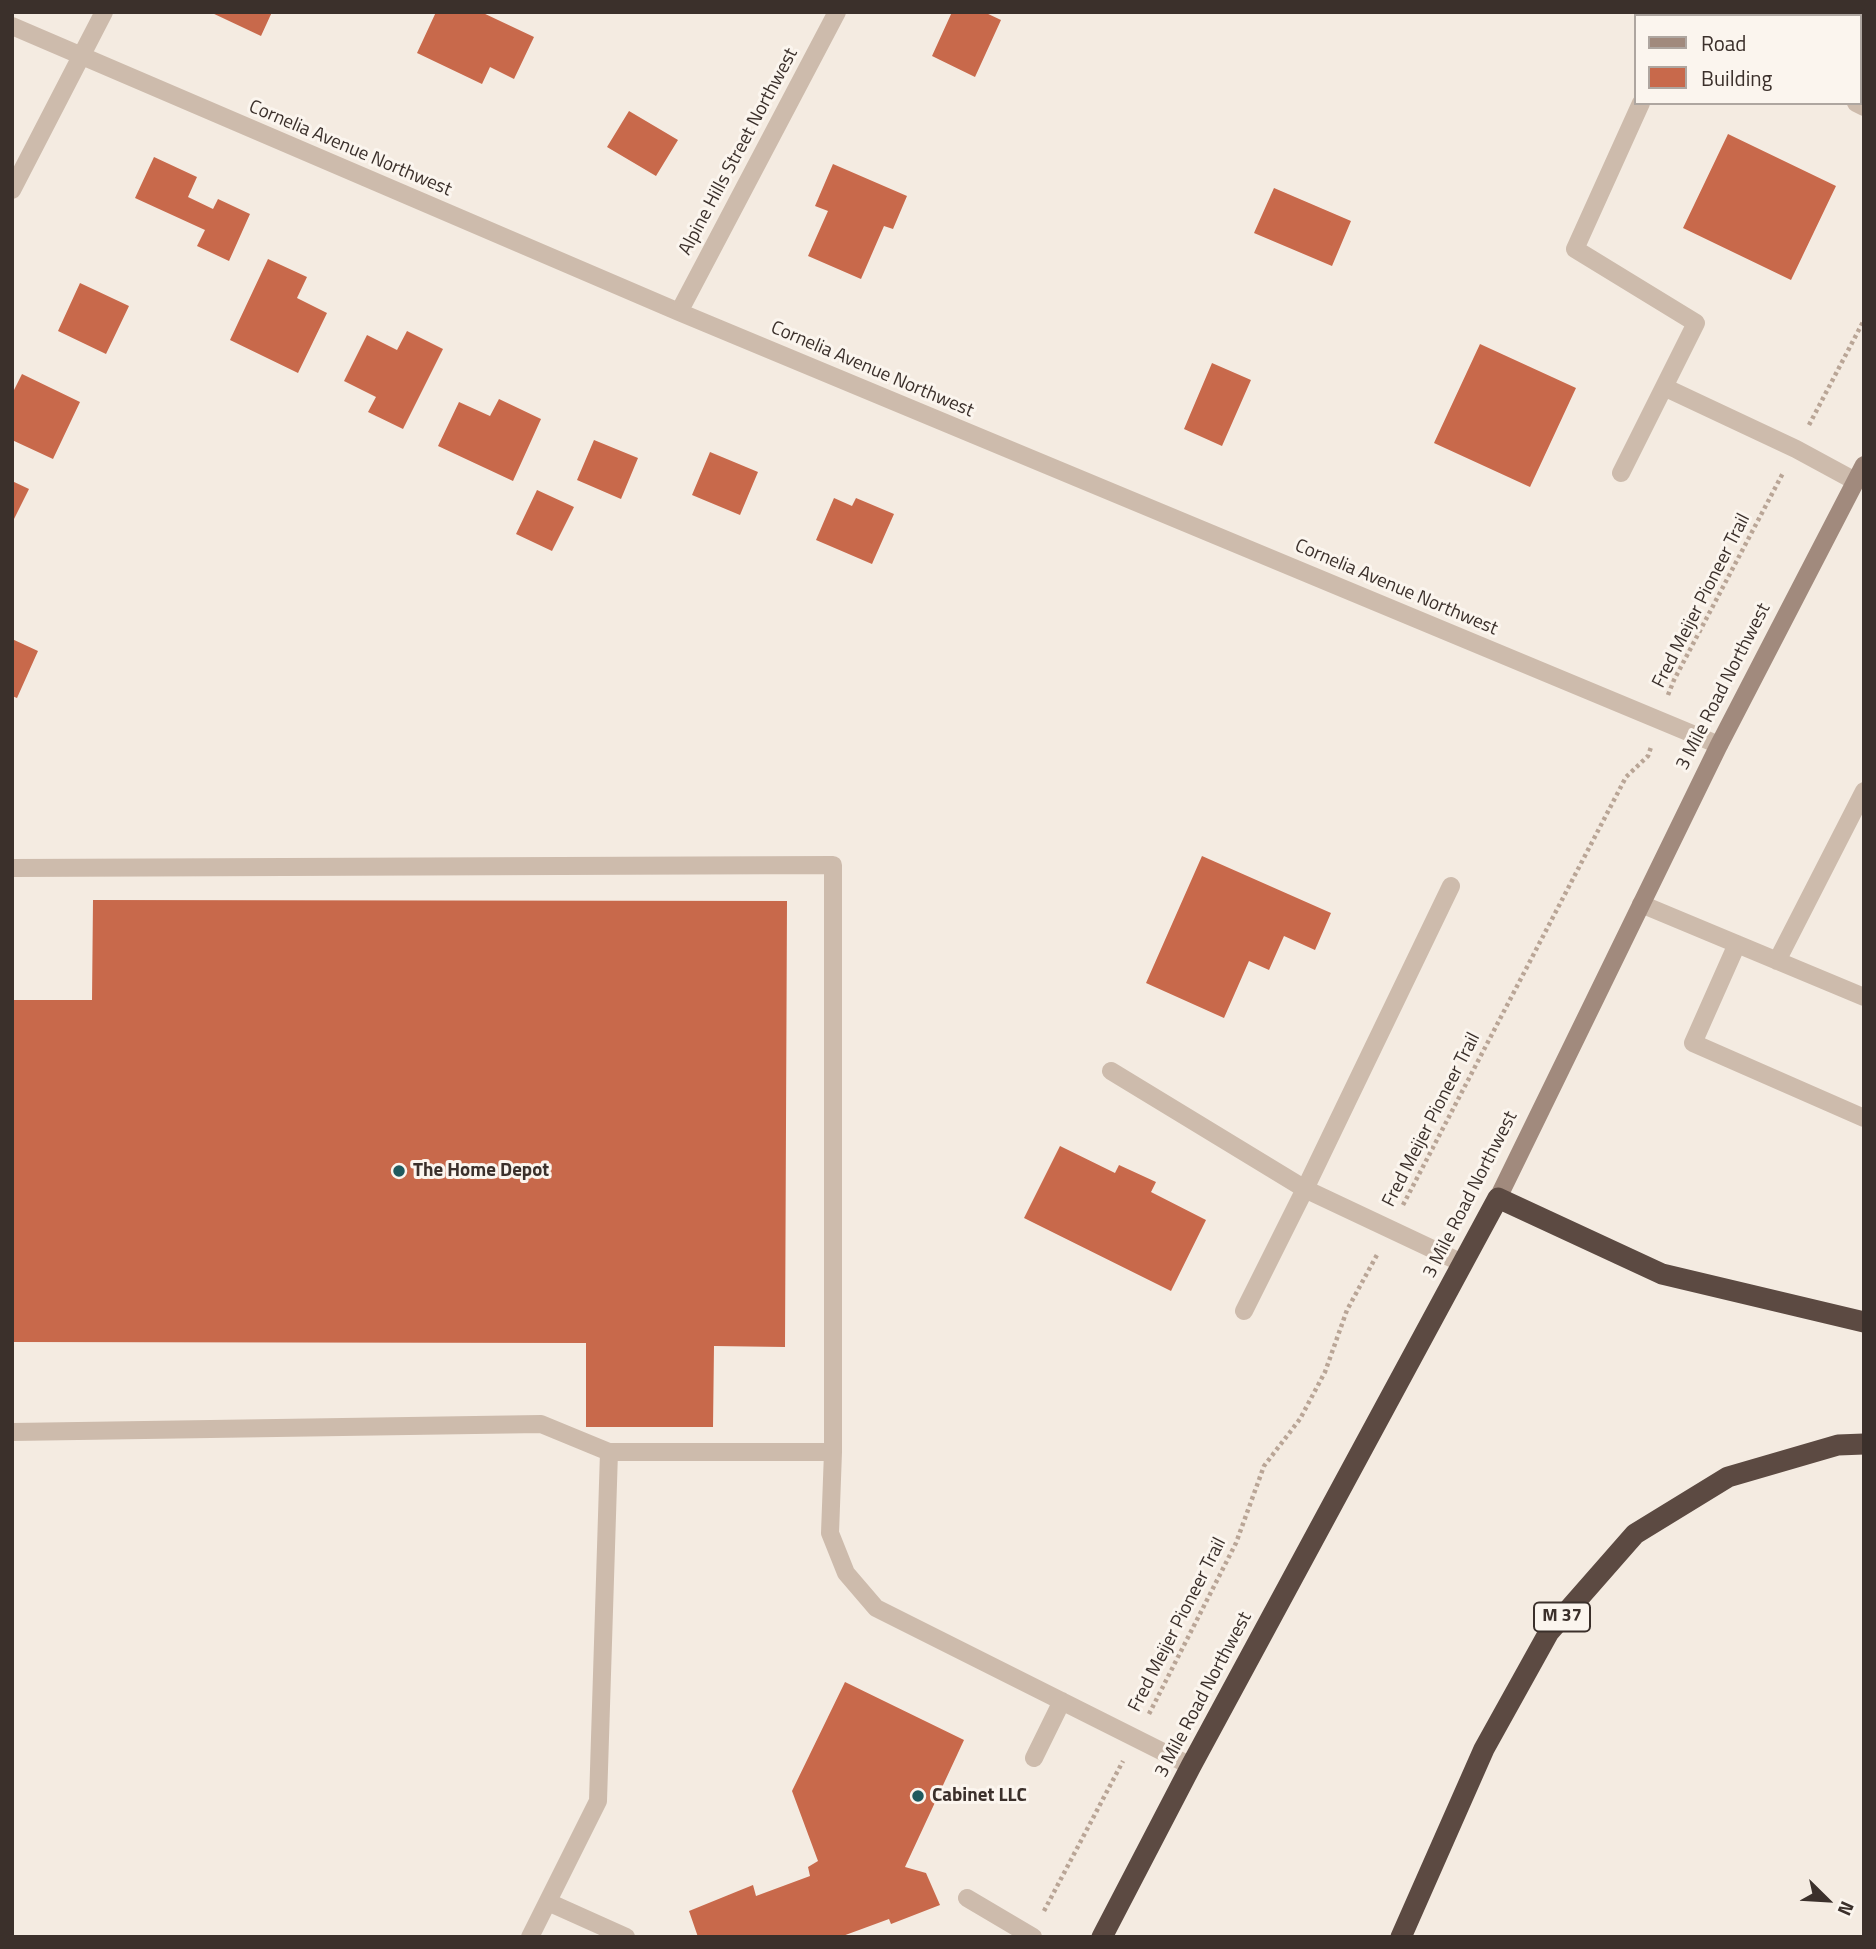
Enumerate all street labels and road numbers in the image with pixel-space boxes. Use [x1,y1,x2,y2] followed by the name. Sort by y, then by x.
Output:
[675,44,803,260] street label: Alpine Hills Street Northwest
[245,96,455,202] street label: Cornelia Avenue Northwest
[767,317,977,423] street label: Cornelia Avenue Northwest
[1648,510,1756,692] street label: Fred Meijer Pioneer Trail
[1291,535,1501,641] street label: Cornelia Avenue Northwest
[1672,600,1776,774] street label: 3 Mile Road Northwest
[1378,1029,1486,1211] street label: Fred Meijer Pioneer Trail
[1419,1108,1523,1282] street label: 3 Mile Road Northwest
[1124,1534,1232,1716] street label: Fred Meijer Pioneer Trail
[1534,1602,1590,1632] road number: M 37
[1151,1608,1257,1782] street label: 3 Mile Road Northwest

